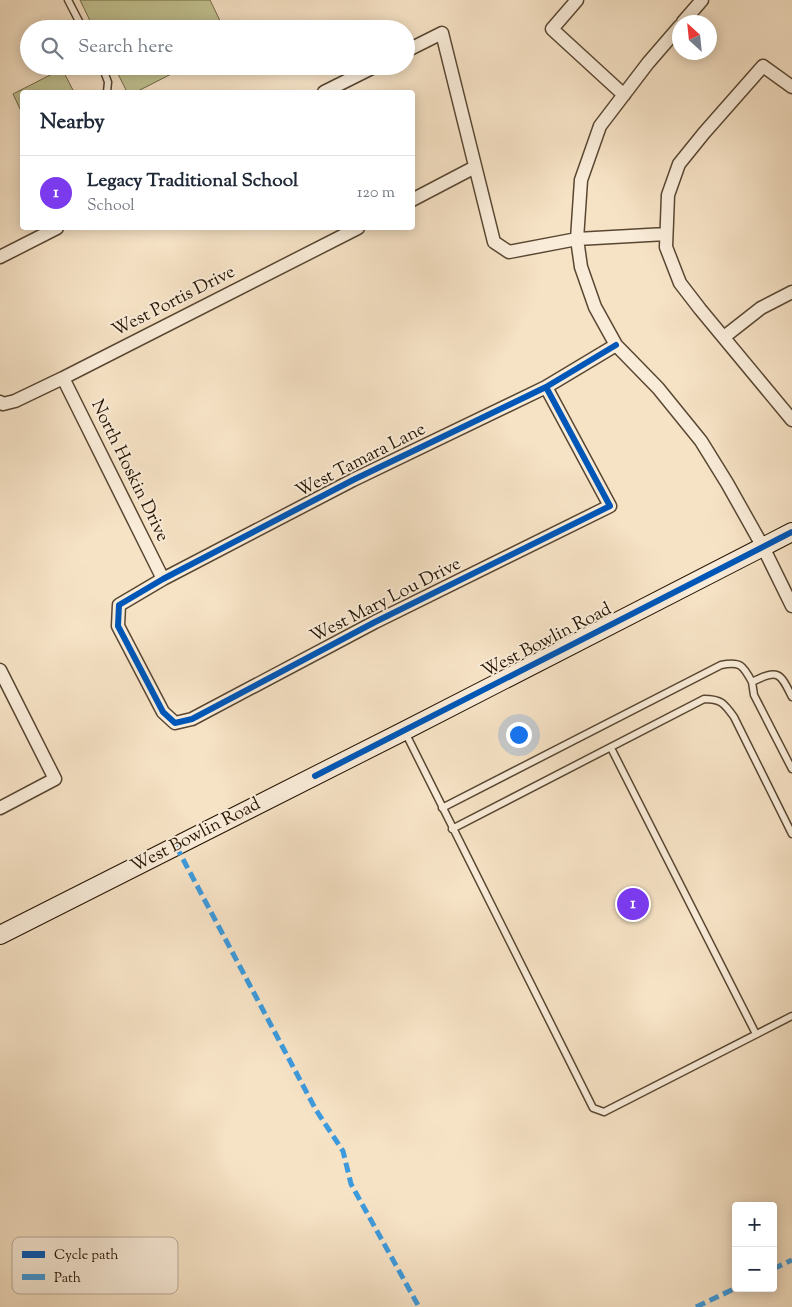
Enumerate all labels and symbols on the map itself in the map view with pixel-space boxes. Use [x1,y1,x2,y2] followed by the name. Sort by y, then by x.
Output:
[672,15,717,60] north arrow
[108,260,240,344] street label: West Portis Drive
[83,396,175,546] street label: North Hoskin Drive
[291,417,431,505] street label: West Tamara Lane
[306,552,466,650] street label: West Mary Lou Drive
[477,597,617,685] street label: West Bowlin Road
[506,722,532,748] your location
[126,792,266,880] street label: West Bowlin Road
[617,885,649,923] pin: 1
[12,1237,178,1294] legend
[54,1246,118,1266] text: Cycle path
[54,1269,81,1289] text: Path

